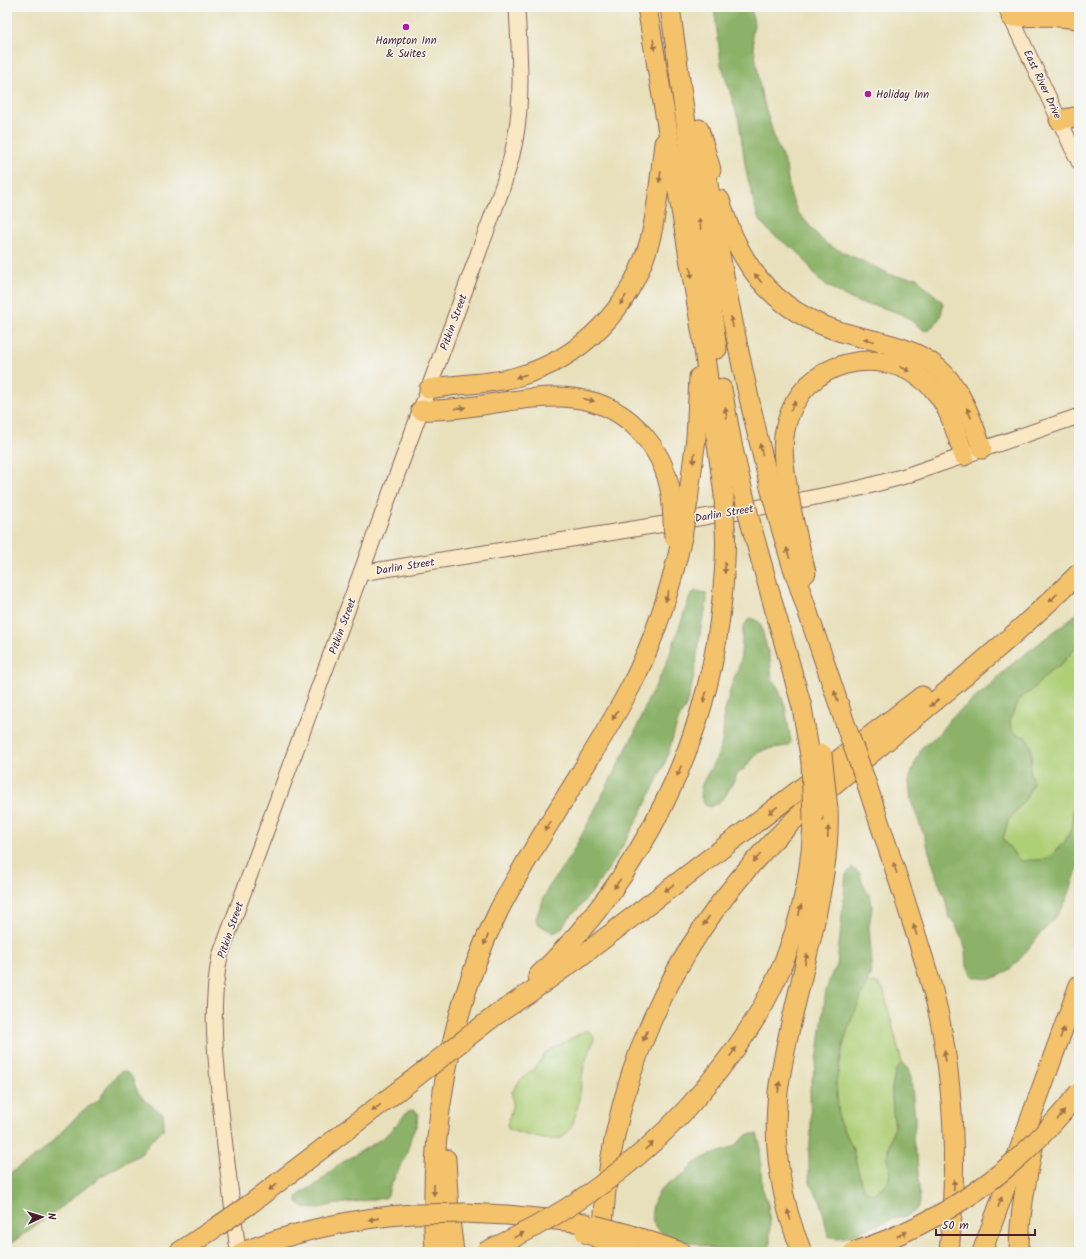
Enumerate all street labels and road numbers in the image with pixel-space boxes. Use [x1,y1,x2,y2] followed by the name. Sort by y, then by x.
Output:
[1018,47,1066,122] street label: East River Drive
[435,291,473,353] street label: Pitkin Street
[693,500,756,528] street label: Darlin Street
[374,553,437,581] street label: Darlin Street
[324,595,362,657] street label: Pitkin Street
[213,899,249,961] street label: Pitkin Street

